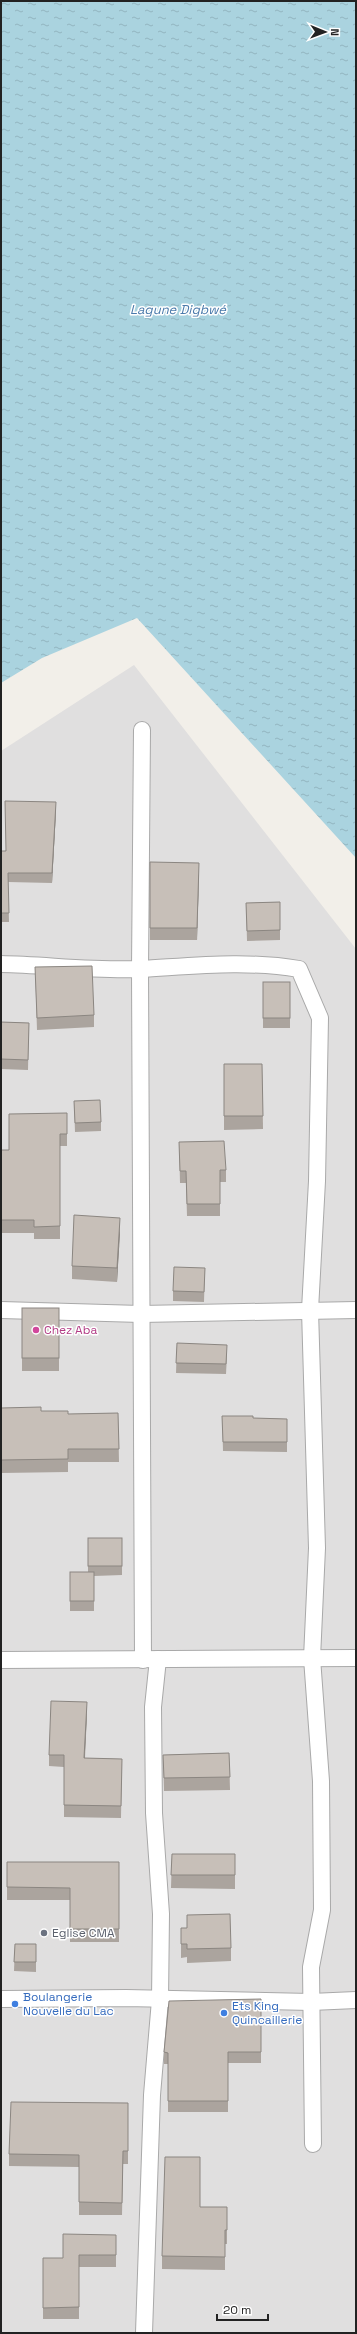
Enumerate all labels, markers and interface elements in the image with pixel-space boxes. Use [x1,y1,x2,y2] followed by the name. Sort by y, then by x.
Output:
[305,12,345,52] north arrow
[328,28,342,36] text: N
[130,301,227,318] water label: Lagune Digbwé
[44,1322,97,1338] place label: Chez Aba
[31,1325,41,1335] marker: Chez Aba
[52,1925,115,1941] place label: Eglise CMA
[39,1928,49,1938] marker: Eglise CMA
[23,1989,114,2019] place label: Boulangerie Nouvelle du Lac
[232,1998,302,2028] place label: Ets King Quincaillerie
[10,1999,20,2009] marker: Boulangerie Nouvelle du Lac
[219,2008,229,2018] marker: Ets King Quincaillerie
[217,2296,268,2322] scale bar
[223,2302,251,2318] text: 20 m

